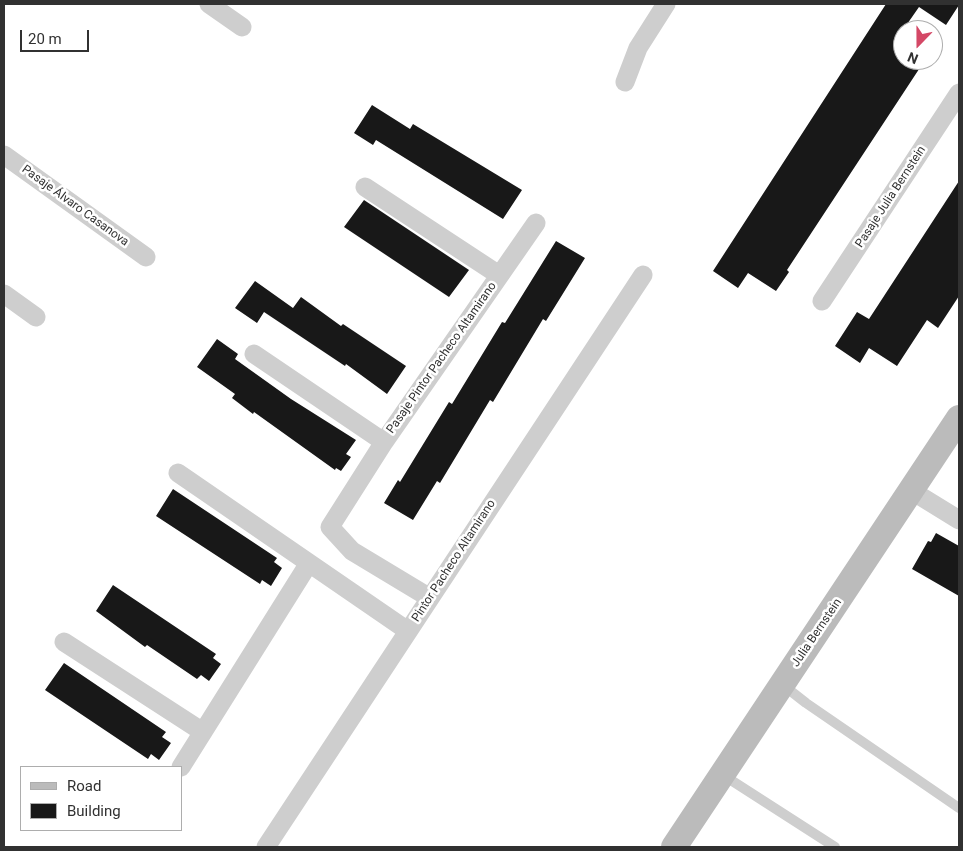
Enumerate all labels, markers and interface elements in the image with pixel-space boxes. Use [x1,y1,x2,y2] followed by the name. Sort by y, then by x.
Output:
[22,20,91,52] scale bar
[893,20,943,70] north arrow
[28,30,62,48] text: 20 m
[905,49,920,67] text: N
[853,144,929,250] street label: Pasaje Julia Bernstein
[19,162,131,250] street label: Pasaje Álvaro Casanova
[384,279,500,437] street label: Pasaje Pintor Pacheco Altamirano
[409,497,499,625] street label: Pintor Pacheco Altamirano
[789,596,845,670] street label: Julia Bernstein
[20,766,182,831] legend
[67,777,101,795] text: Road
[67,802,121,820] text: Building

